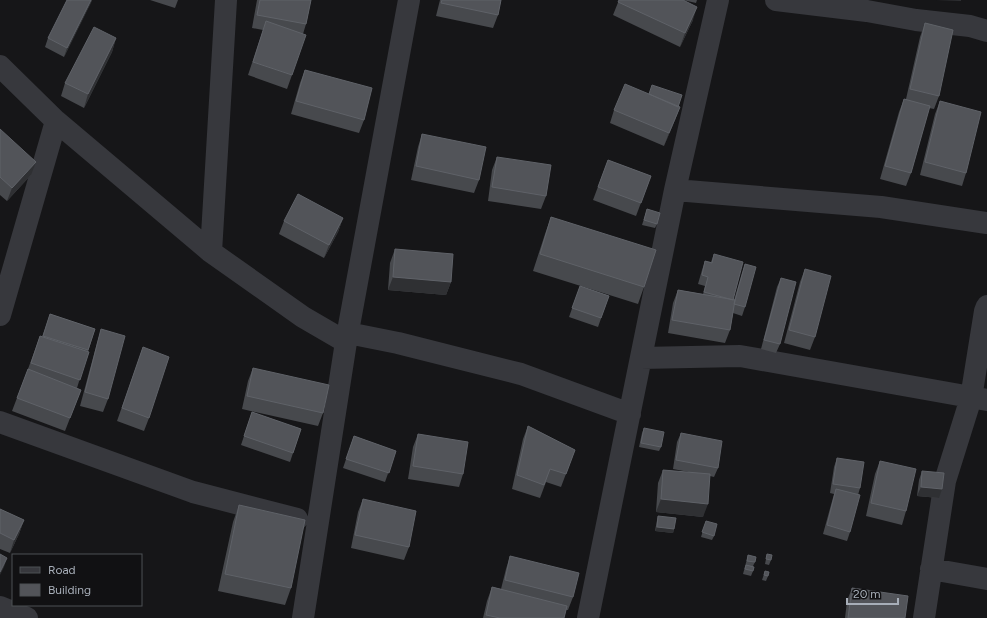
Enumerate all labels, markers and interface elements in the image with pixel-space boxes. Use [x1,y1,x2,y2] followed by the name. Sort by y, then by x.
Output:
[12,554,142,606] legend
[48,563,76,577] text: Road
[847,580,898,606] scale bar
[48,583,91,597] text: Building
[853,587,881,601] text: 20 m

